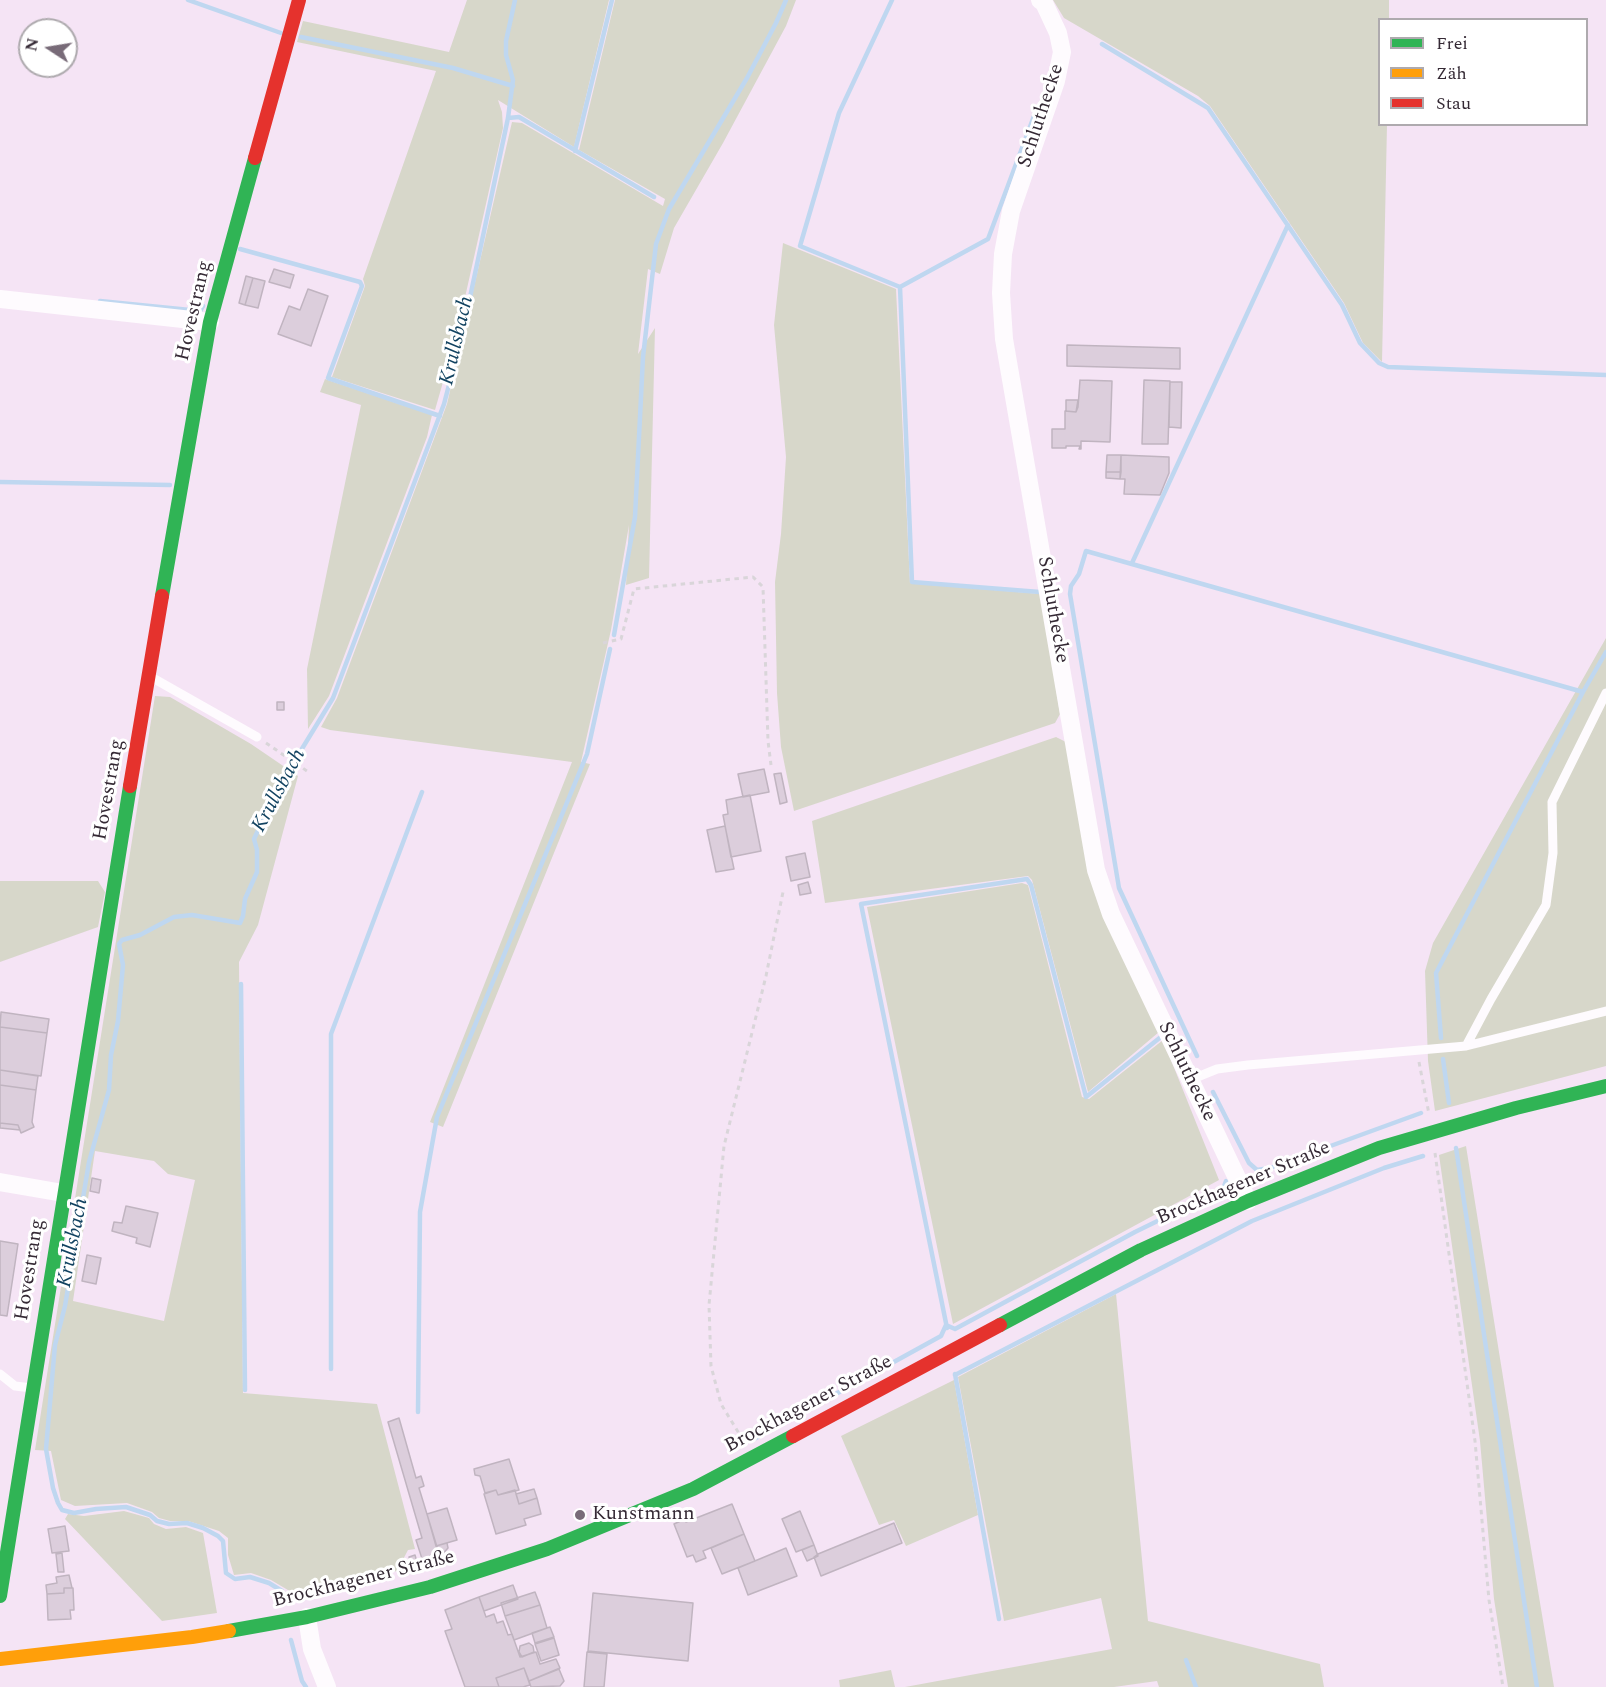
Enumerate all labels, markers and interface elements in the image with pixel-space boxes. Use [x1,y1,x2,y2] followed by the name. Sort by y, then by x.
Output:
[18,18,78,78] north arrow
[1378,18,1588,126] legend
[1436,30,1468,57] text: Frei
[19,36,45,54] text: N
[1436,60,1467,87] text: Zäh
[1014,61,1070,171] street label: Schluthecke
[1436,90,1471,117] text: Stau
[172,258,218,364] street label: Hovestrang
[436,294,480,388] water label: Krullsbach
[1031,555,1073,665] street label: Schluthecke
[89,738,131,842] street label: Hovestrang
[248,745,312,837] water label: Krullsbach
[1152,1018,1220,1126] street label: Schluthecke
[1154,1137,1334,1231] street label: Brockhagener Straße
[53,1196,95,1290] water label: Krullsbach
[11,1218,51,1322] street label: Hovestrang
[721,1351,897,1459] street label: Brockhagener Straße
[592,1503,695,1527] place label: Kunstmann
[573,1508,587,1522] marker: Kunstmann
[271,1546,457,1614] street label: Brockhagener Straße

